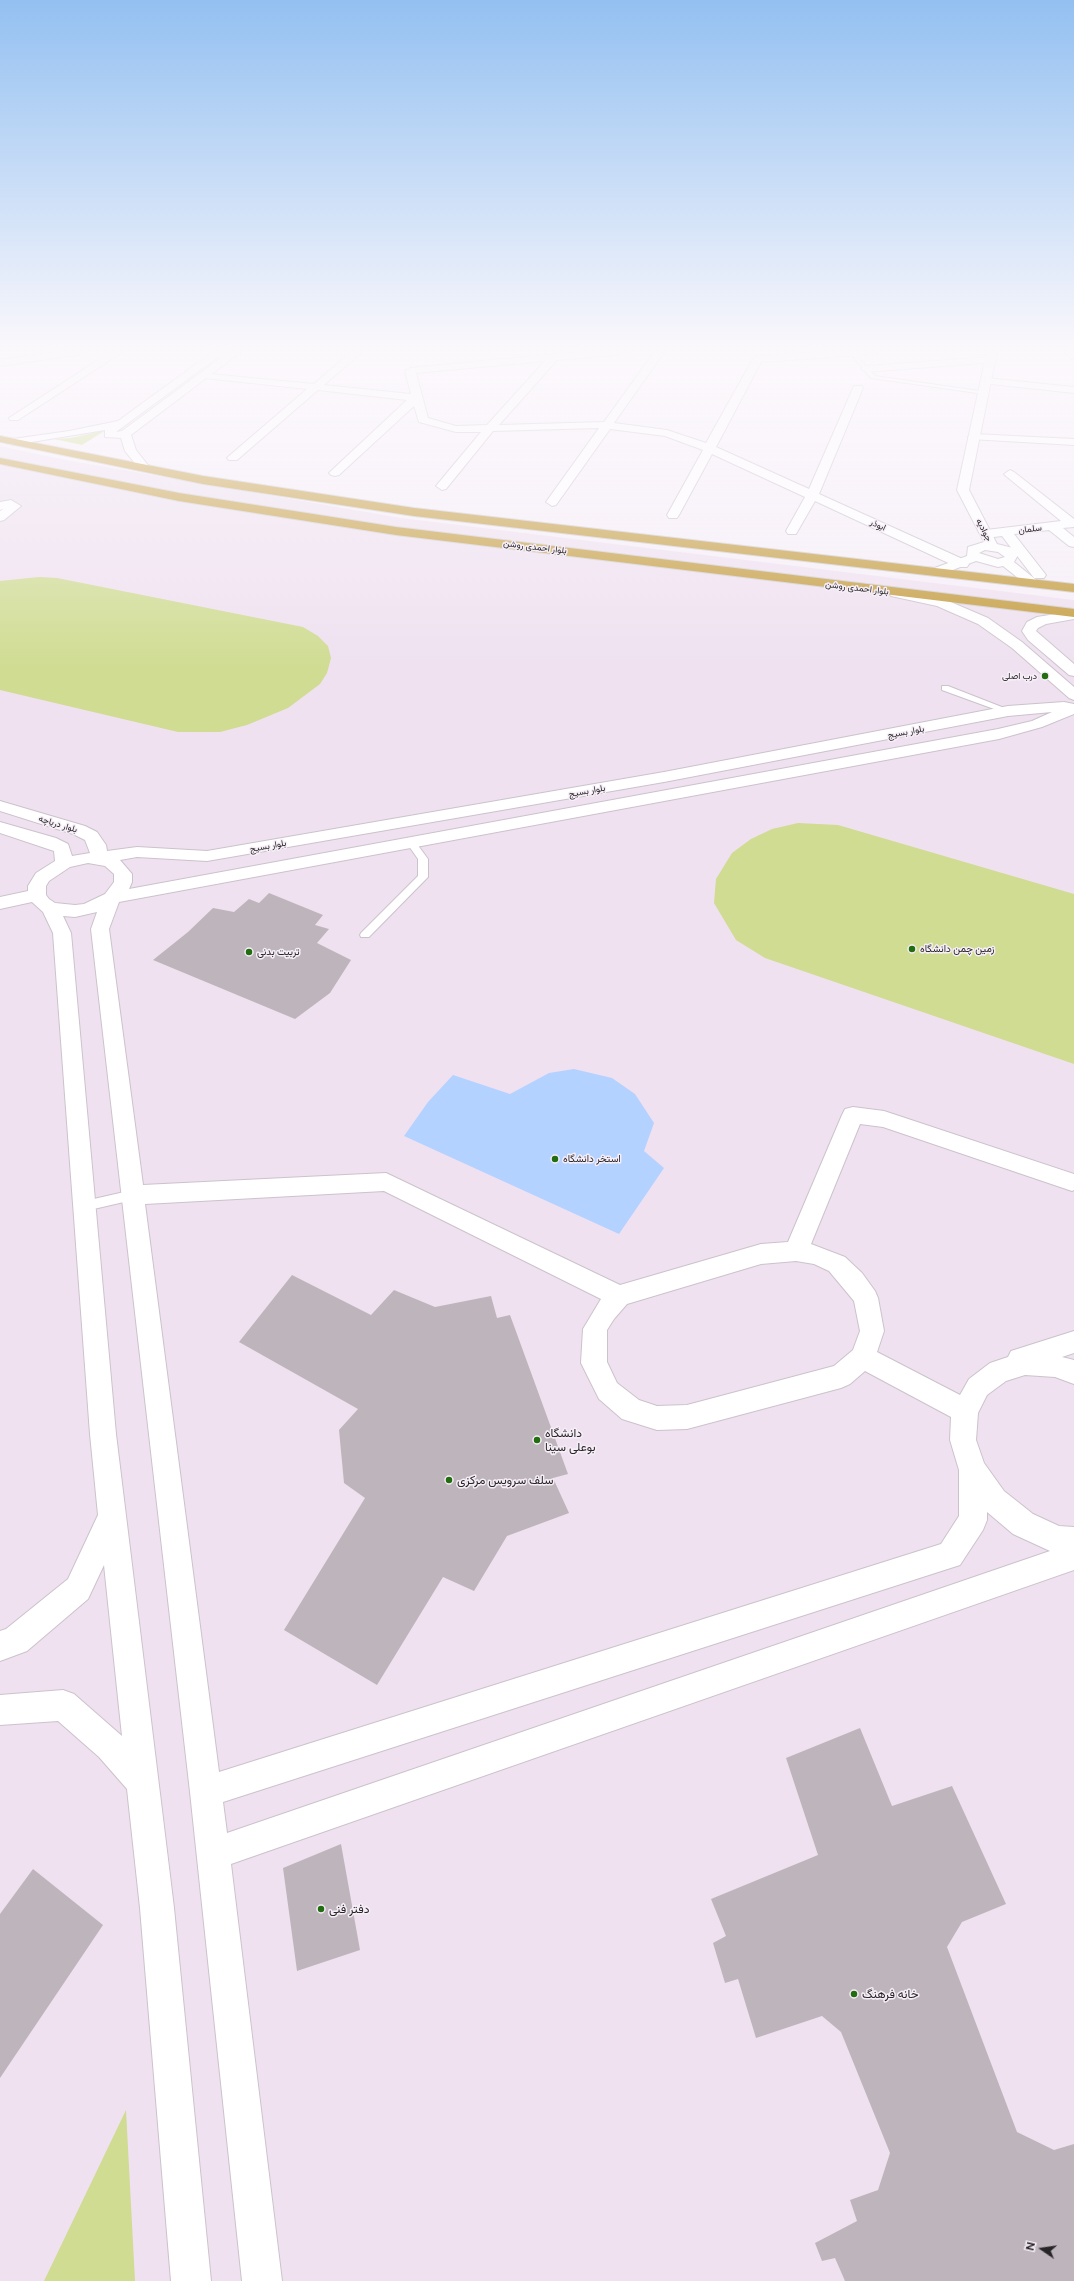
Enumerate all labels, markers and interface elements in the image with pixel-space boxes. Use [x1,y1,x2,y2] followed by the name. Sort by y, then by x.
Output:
[868,517,888,533] street label: ابوذر
[974,517,994,543] street label: جوادیه
[1018,522,1042,536] street label: سلمان
[503,538,567,556] street label: بلوار احمدی روشن
[825,579,889,597] street label: بلوار احمدی روشن
[1002,671,1037,681] place label: درب اصلی
[1040,671,1050,681] marker: درب اصلی
[887,723,925,741] street label: بلوار بسیج
[568,782,606,800] street label: بلوار بسیج
[37,813,79,835] street label: بلوار دریاچه
[249,837,287,855] street label: بلوار بسیج
[920,943,994,955] place label: زمین چمن دانشگاه
[907,944,917,954] marker: زمین چمن دانشگاه
[257,946,300,958] place label: تربیت بدنی
[244,947,254,957] marker: تربیت بدنی
[563,1153,621,1165] place label: استخر دانشگاه
[550,1154,560,1164] marker: استخر دانشگاه
[545,1426,596,1454] place label: دانشگاه بوعلی سینا
[532,1435,542,1445] marker: دانشگاه بوعلی سینا
[457,1473,553,1487] place label: سلف سرویس مرکزی
[444,1475,454,1485] marker: سلف سرویس مرکزی
[329,1902,369,1916] place label: دفتر فنی
[316,1904,326,1914] marker: دفتر فنی
[862,1987,919,2001] place label: خانه فرهنگ
[849,1989,859,1999] marker: خانه فرهنگ
[1022,2229,1062,2269] north arrow
[1023,2241,1037,2252] text: N

